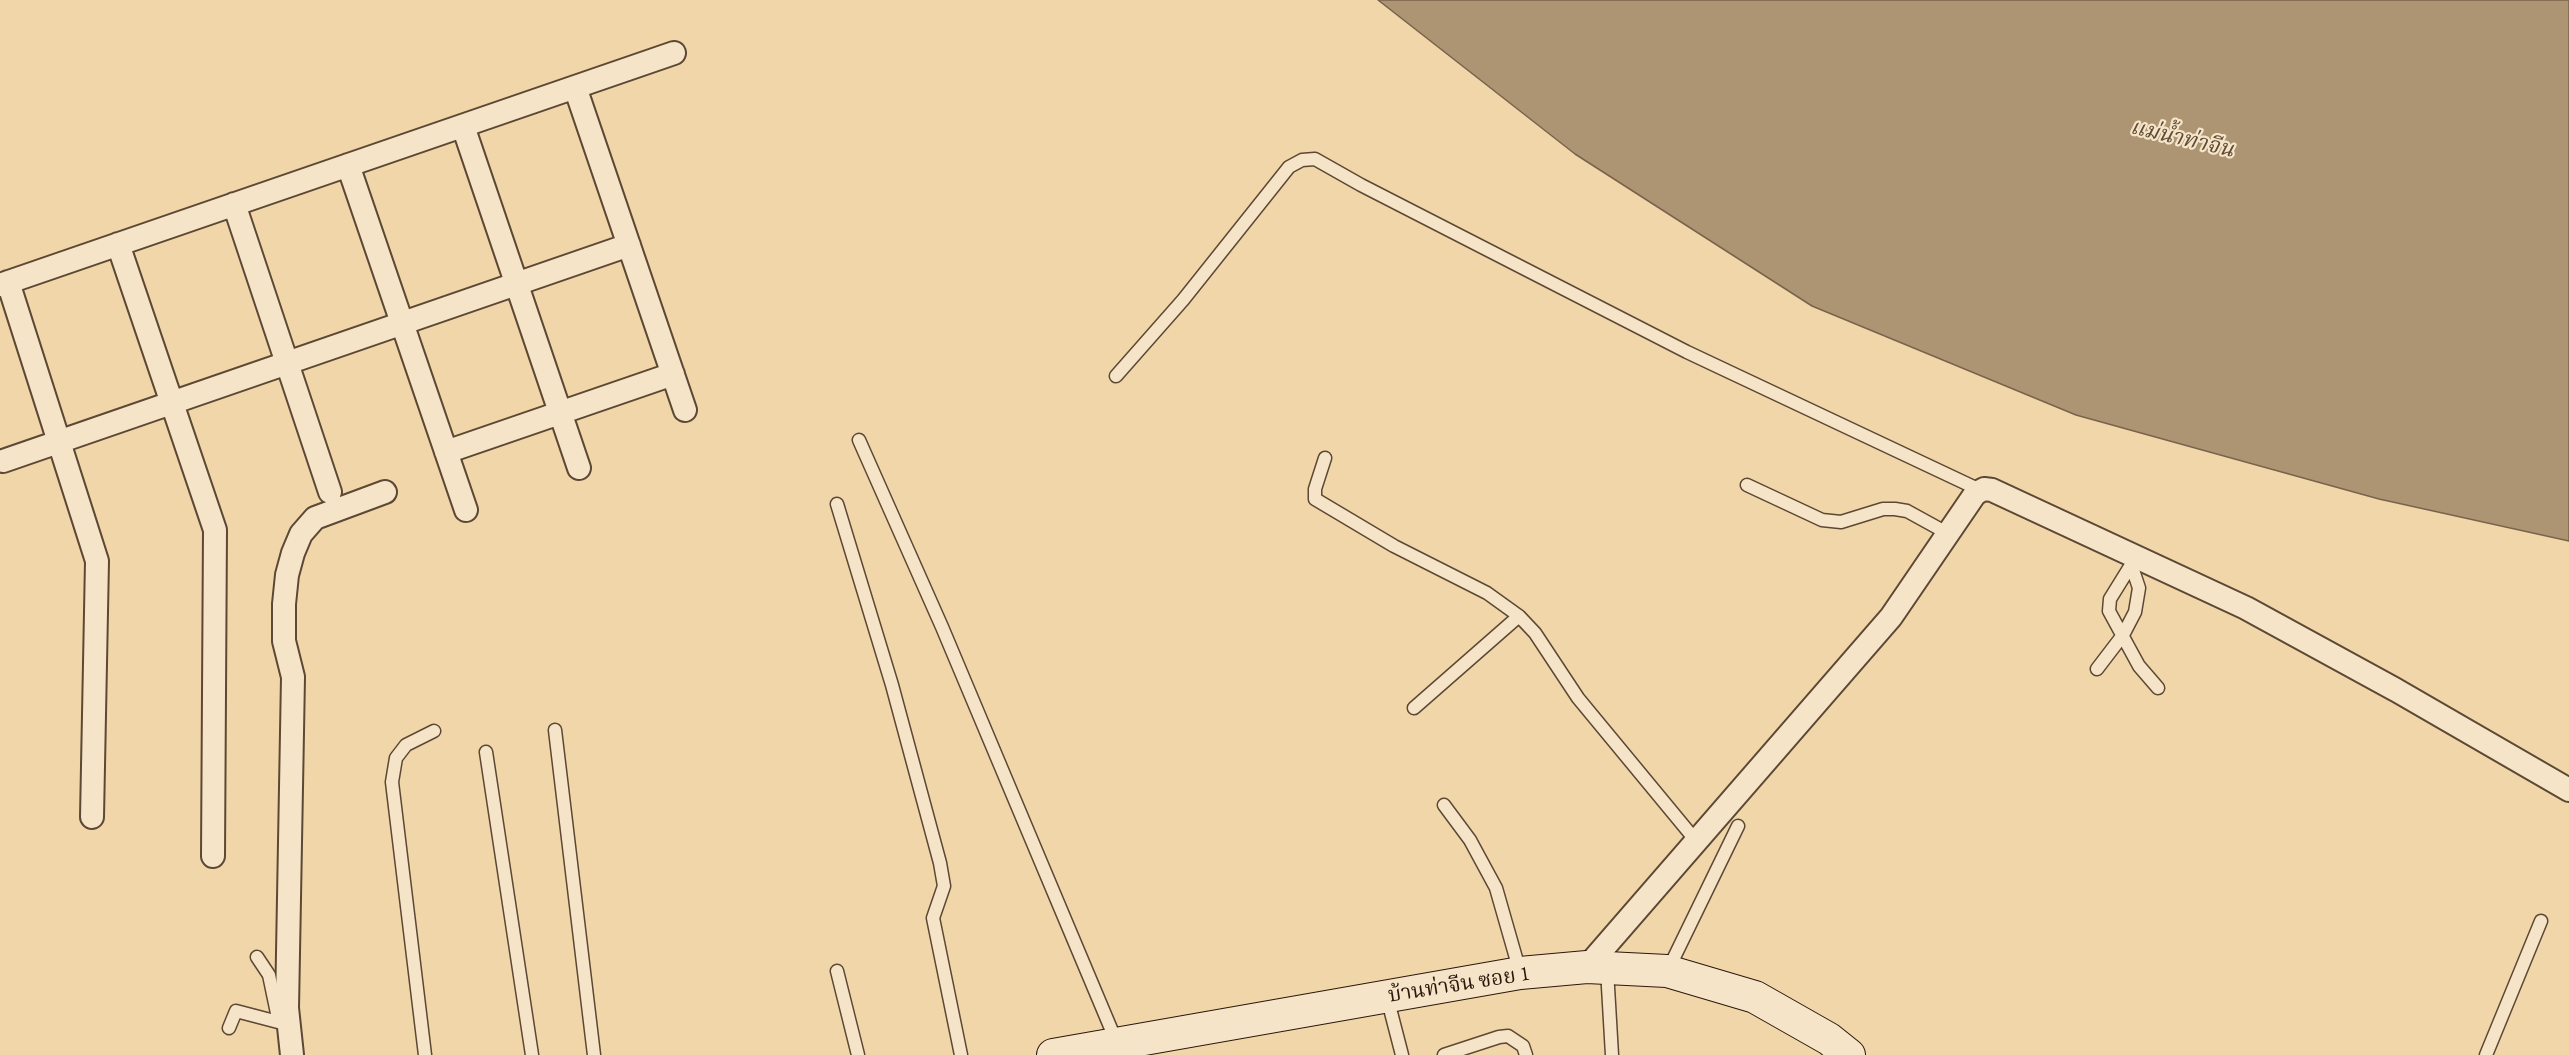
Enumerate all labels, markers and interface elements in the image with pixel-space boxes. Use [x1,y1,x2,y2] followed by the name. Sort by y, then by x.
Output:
[2128,114,2236,164] water label: แม่น้ำท่าจีน
[1386,961,1532,1009] street label: บ้านท่าจีน ซอย 1

